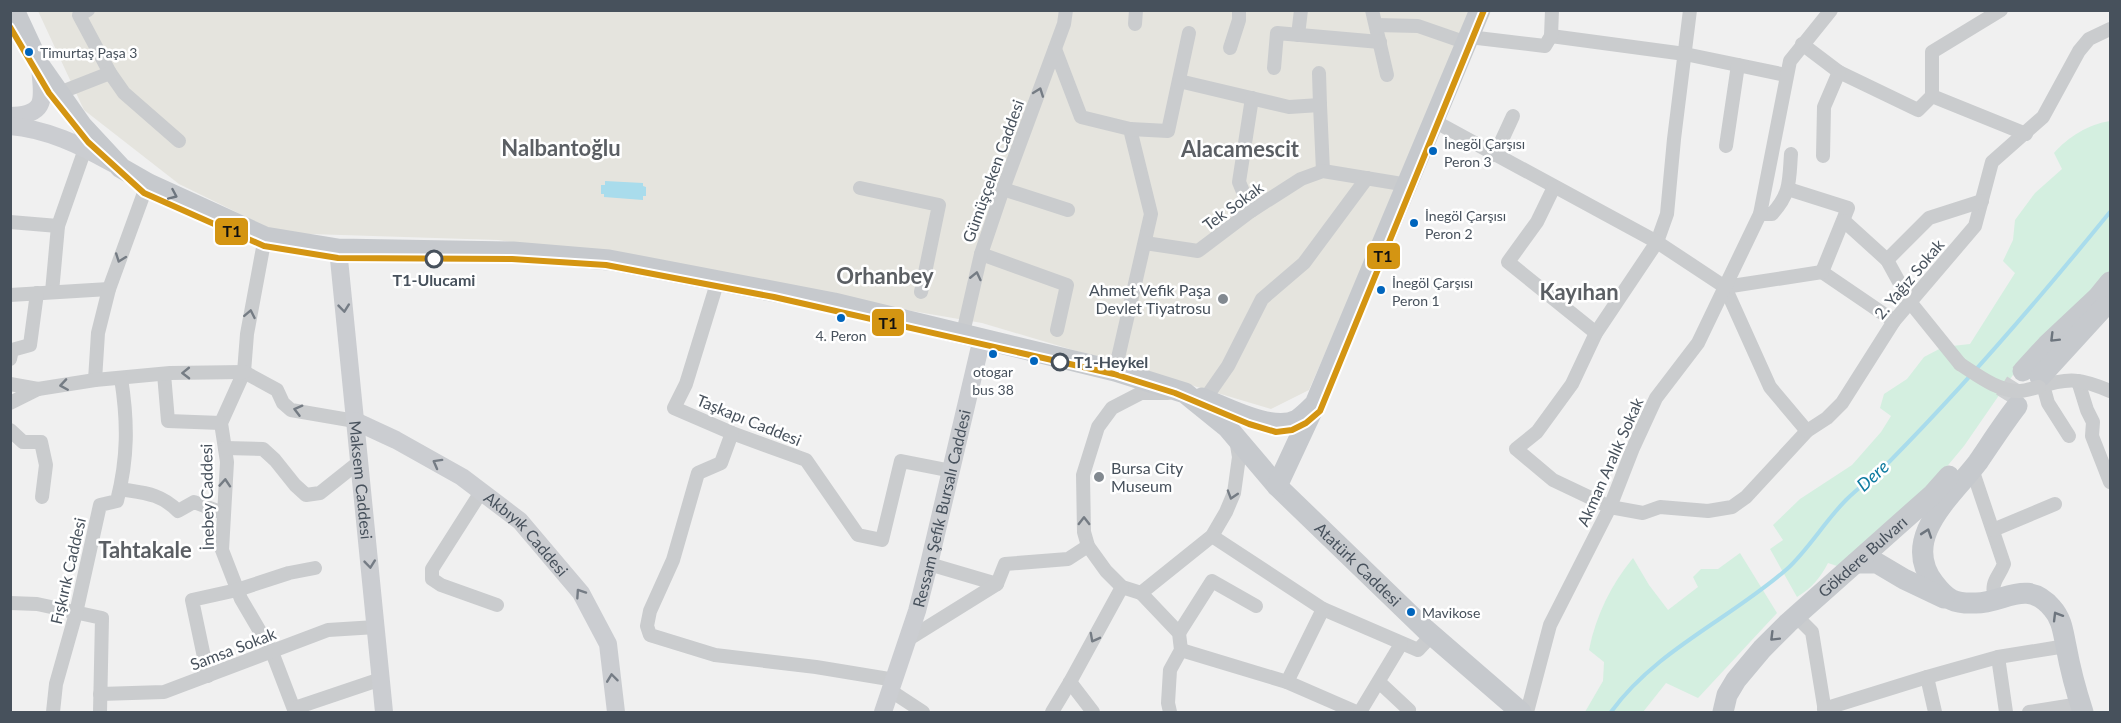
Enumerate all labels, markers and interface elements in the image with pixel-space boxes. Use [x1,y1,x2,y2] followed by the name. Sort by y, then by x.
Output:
[40,44,138,61] place label: Timurtaş Paşa 3
[23,46,35,58] marker: Timurtaş Paşa 3
[1032,87,1044,98] one-way arrow
[958,97,1027,245] street label: Gümüşçeken Caddesi
[501,134,621,161] district label: Nalbantoğlu
[1180,135,1300,162] district label: Alacamescit
[1444,135,1525,170] place label: İnegöl Çarşısı Peron 3
[1427,145,1439,157] marker: İnegöl Çarşısı Peron 3
[1199,177,1267,234] street label: Tek Sokak
[167,188,178,200] one-way arrow
[1425,207,1506,242] place label: İnegöl Çarşısı Peron 2
[214,217,249,246] line badge: T1
[1408,217,1420,229] marker: İnegöl Çarşısı Peron 2
[223,221,241,240] text: T1
[1870,234,1948,322] street label: 2. Yağız Sokak
[1366,242,1401,270] line badge: T1
[1374,246,1392,265] text: T1
[425,250,443,268] marker: T1-Ulucami
[115,252,128,263] one-way arrow
[836,262,934,289] district label: Orhanbey
[393,270,475,289] place label: T1-Ulucami
[969,271,982,281] one-way arrow
[1392,274,1473,309] place label: İnegöl Çarşısı Peron 1
[1539,278,1619,305] district label: Kayıhan
[1089,280,1211,317] place label: Ahmet Vefik Paşa Devlet Tiyatrosu
[1375,284,1387,296] marker: İnegöl Çarşısı Peron 1
[1216,292,1230,306] marker: Ahmet Vefik Paşa Devlet Tiyatrosu
[337,303,349,312] one-way arrow
[871,308,905,337] line badge: T1
[243,309,256,319] one-way arrow
[835,312,847,324] marker: 4. Peron
[879,313,897,332] text: T1
[816,327,867,344] place label: 4. Peron
[2050,330,2061,341] one-way arrow
[987,348,999,360] marker: otogar bus 38
[1074,352,1148,371] place label: T1-Heykel
[1051,353,1069,371] marker: T1-Heykel
[1028,355,1040,367] unlabelled marker
[972,363,1014,398] place label: otogar bus 38
[181,367,190,379] one-way arrow
[60,378,69,390] one-way arrow
[694,390,804,449] street label: Taşkapı Caddesi
[1573,394,1647,529] street label: Akman Aralık Sokak
[293,405,303,418] one-way arrow
[908,408,974,609] street label: Ressam Şefik Bursalı Caddesi
[346,420,377,540] street label: Maksem Caddesi
[196,444,217,551] street label: İnebey Caddesi
[1852,455,1893,495] water label: Dere
[1111,458,1184,495] place label: Bursa City Museum
[433,459,443,470] one-way arrow
[1092,470,1106,484] marker: Bursa City Museum
[219,478,232,487] one-way arrow
[481,487,572,580] street label: Akbıyık Caddesi
[1227,489,1239,500] one-way arrow
[1814,512,1911,601] street label: Gökdere Bulvarı
[46,516,89,626] street label: Fışkırık Caddesi
[1078,516,1090,525] one-way arrow
[1311,518,1405,610] street label: Atatürk Caddesi
[1920,528,1933,539] one-way arrow
[98,536,192,563] district label: Tahtakale
[363,560,376,569] one-way arrow
[576,589,587,600] one-way arrow
[1422,604,1480,621] place label: Mavikose
[1405,606,1417,618] marker: Mavikose
[2052,612,2064,622] one-way arrow
[187,623,279,674] street label: Samsa Sokak
[1771,629,1782,640] one-way arrow
[1090,632,1101,643] one-way arrow
[606,674,619,683] one-way arrow

